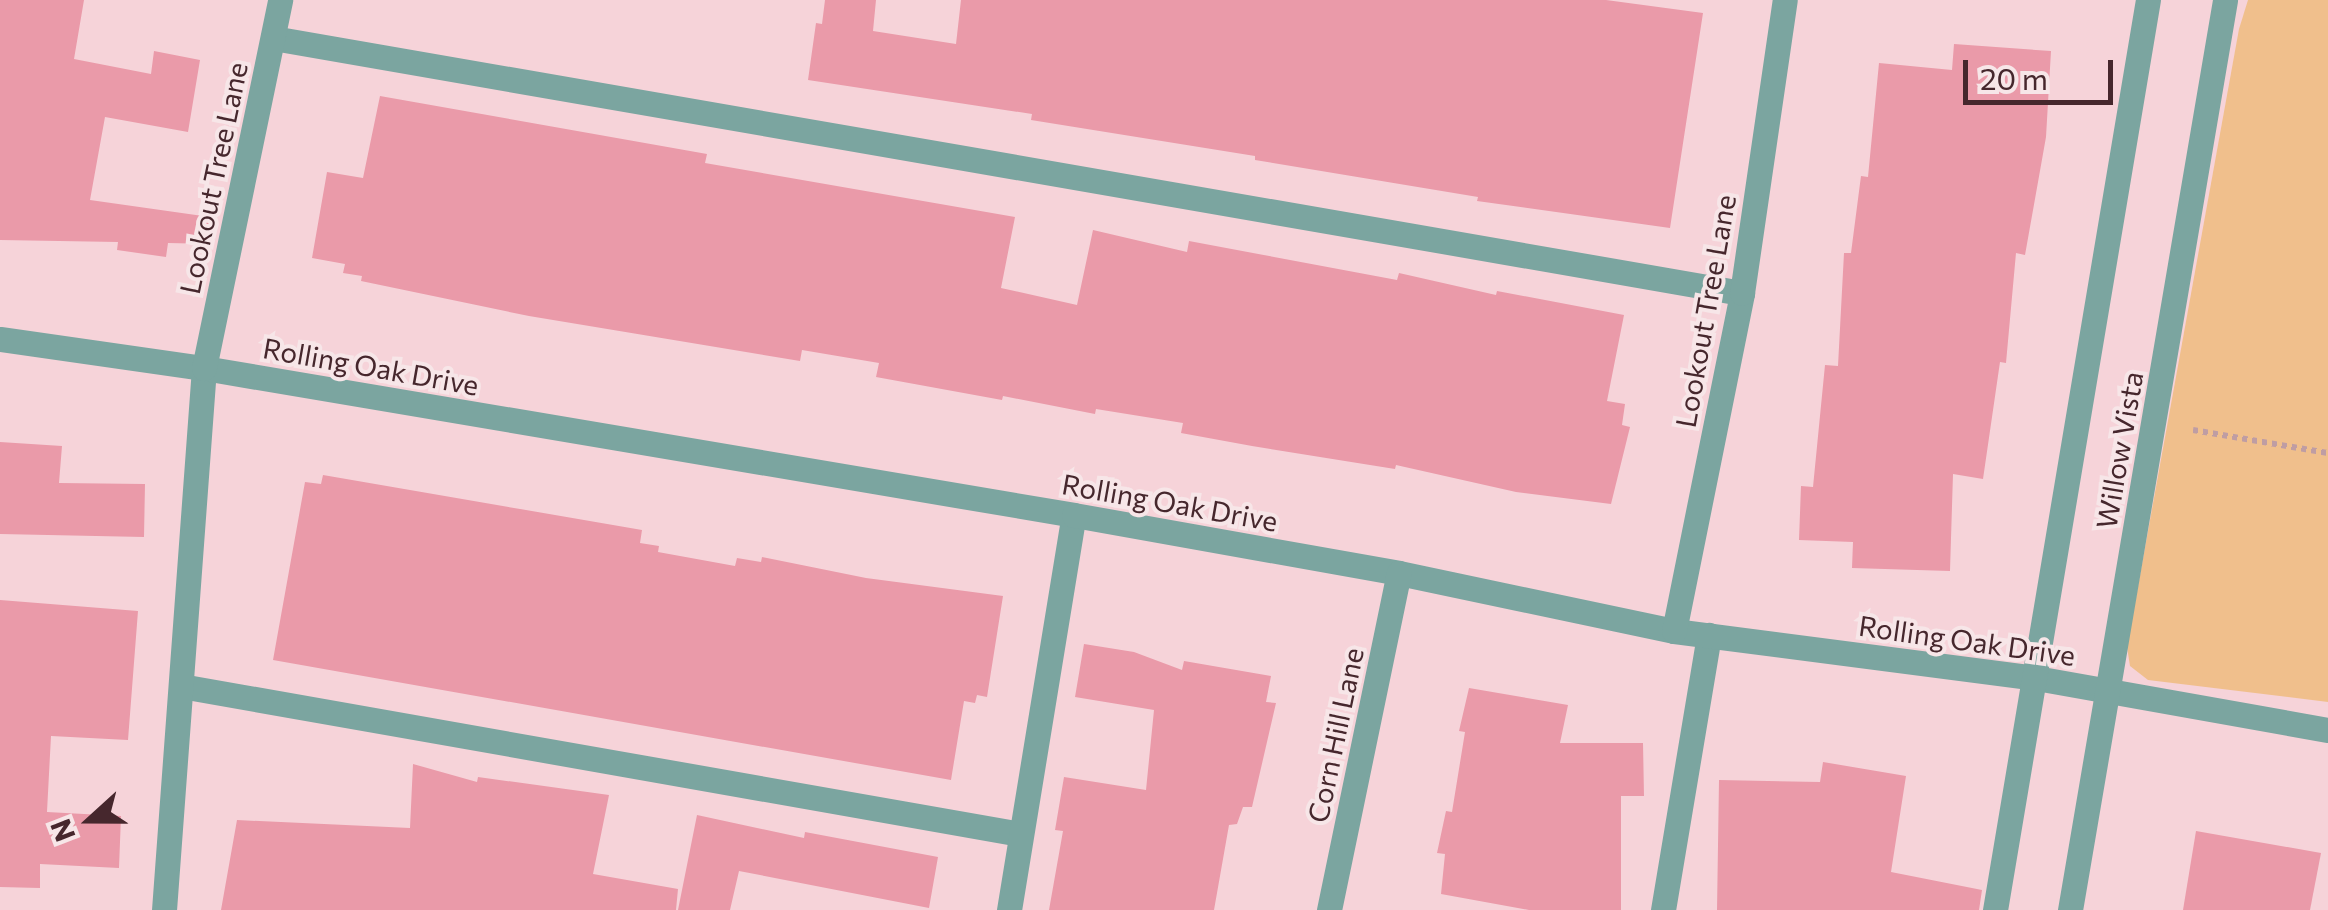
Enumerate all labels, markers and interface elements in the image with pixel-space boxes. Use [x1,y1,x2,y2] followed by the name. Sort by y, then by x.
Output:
[1968,40,2118,102] scale bar
[172,59,254,297] street label: Lookout Tree Lane
[1980,59,2048,96] text: 20 m
[1668,192,1742,430] street label: Lookout Tree Lane
[261,331,481,401] street label: Rolling Oak Drive
[2089,369,2149,531] street label: Willow Vista
[1060,467,1280,537] street label: Rolling Oak Drive
[1857,608,2077,672] street label: Rolling Oak Drive
[1300,645,1370,825] street label: Corn Hill Lane
[40,770,140,870] north arrow
[42,815,82,847] text: N

